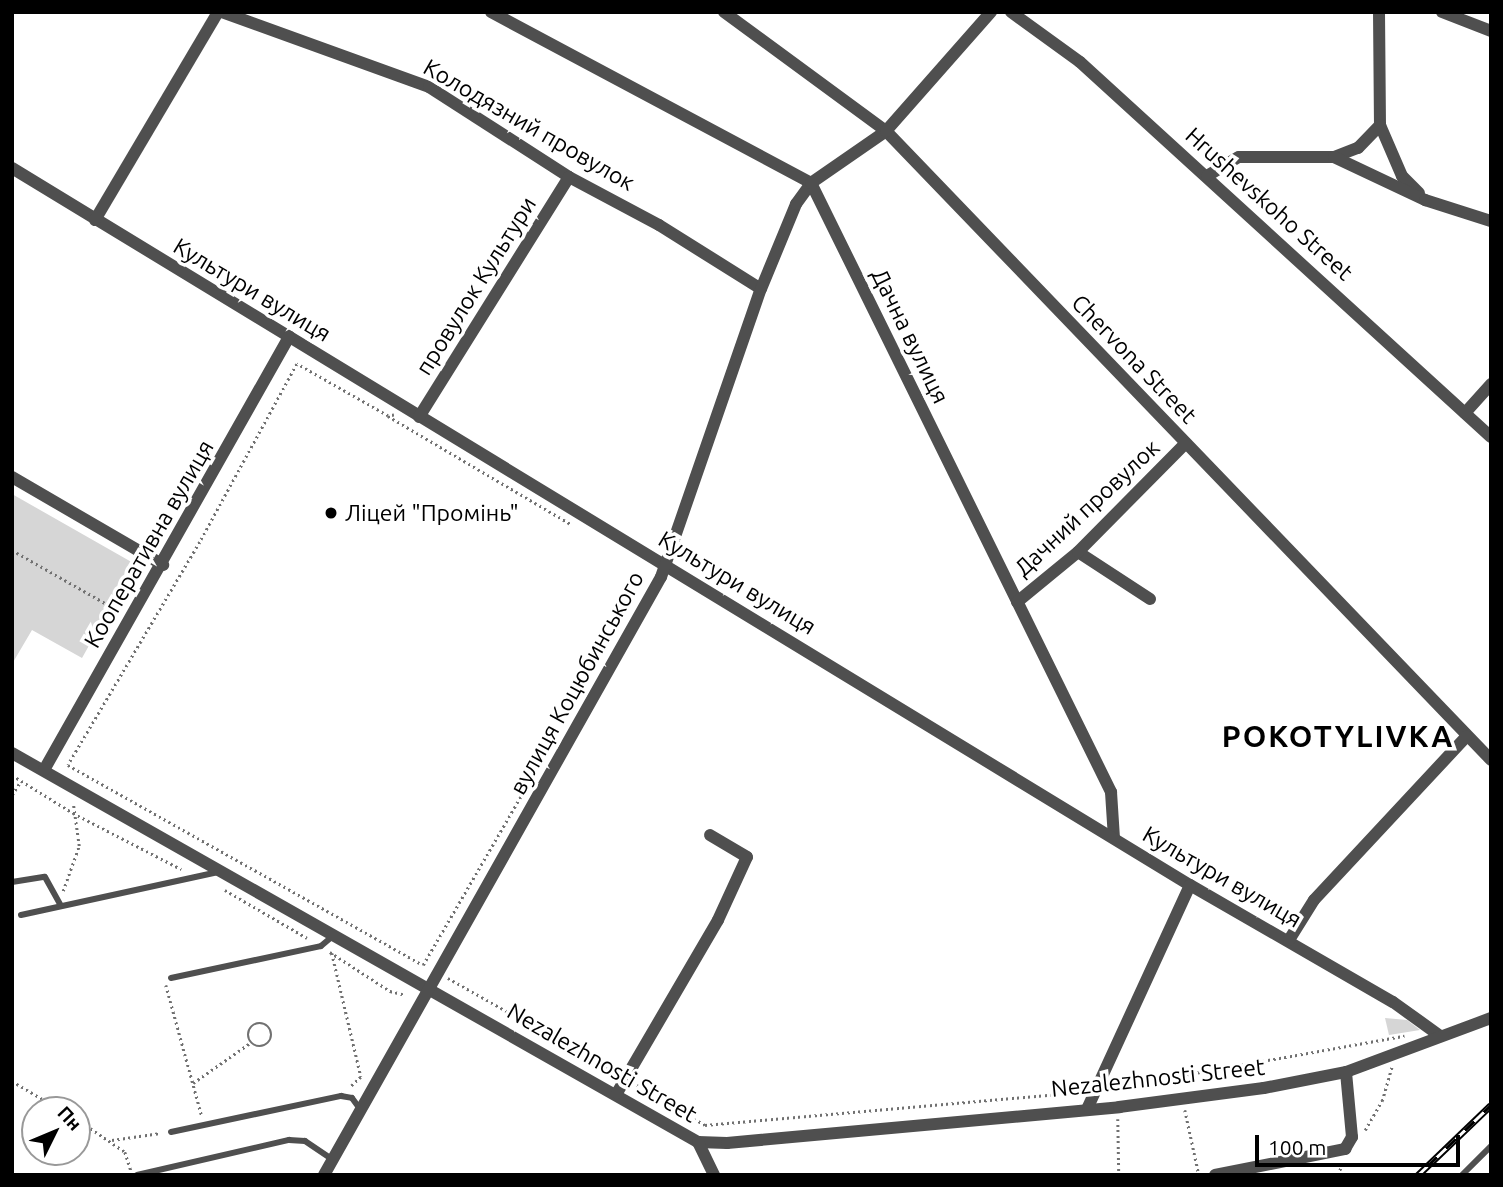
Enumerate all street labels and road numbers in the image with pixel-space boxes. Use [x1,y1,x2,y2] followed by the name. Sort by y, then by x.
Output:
[419,53,639,197] street label: Колодязний провулок
[1180,122,1358,286] street label: Hrushevskoho Street
[410,192,542,380] street label: провулок Культури
[168,232,336,348] street label: Культури вулиця
[865,264,955,408] street label: Дачна вулиця
[1066,289,1202,429] street label: Chervona Street
[1009,434,1165,582] street label: Дачний провулок
[78,435,220,653] street label: Кооперативна вулиця
[653,525,821,641] street label: Культури вулиця
[504,567,650,799] street label: вулиця Коцюбинського
[1138,820,1306,934] street label: Культури вулиця
[502,997,702,1129] street label: Nezalezhnosti Street
[1050,1053,1266,1103] street label: Nezalezhnosti Street

